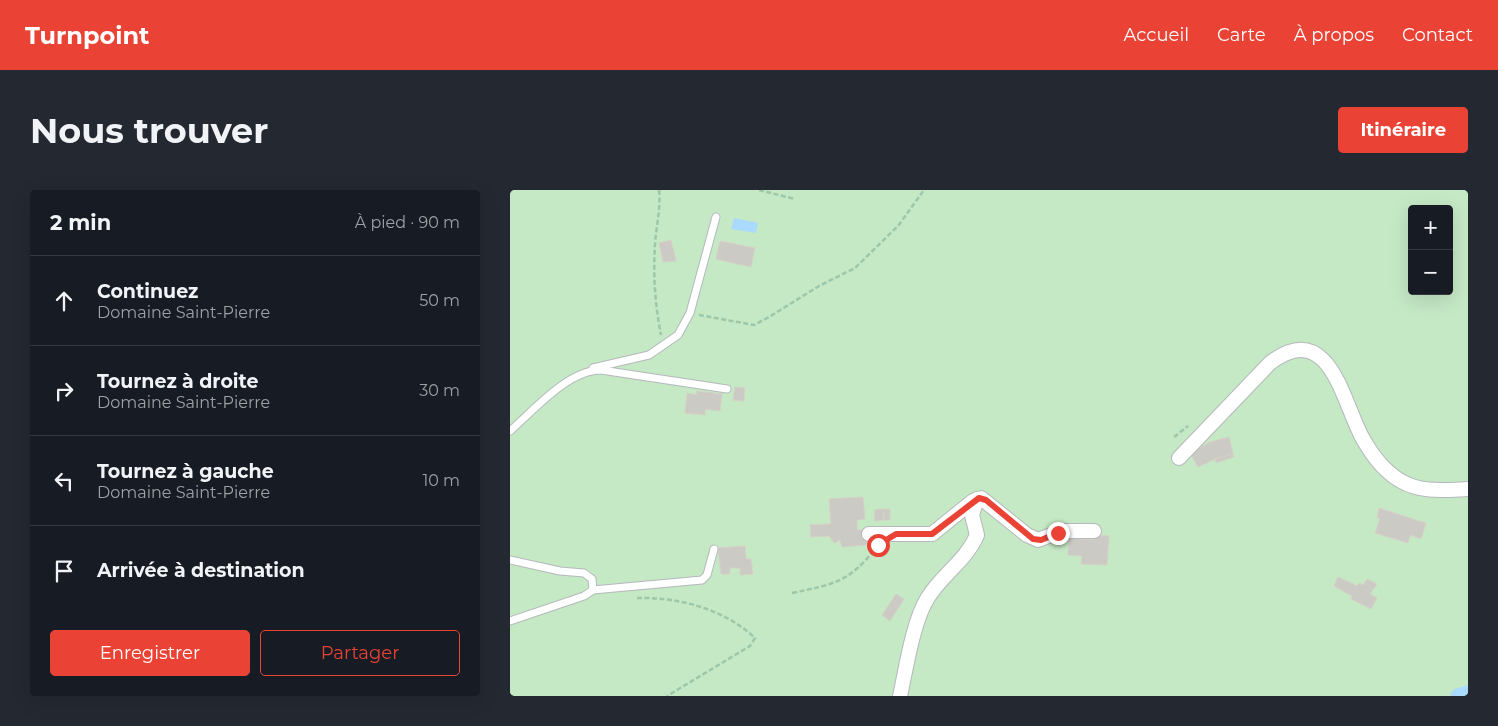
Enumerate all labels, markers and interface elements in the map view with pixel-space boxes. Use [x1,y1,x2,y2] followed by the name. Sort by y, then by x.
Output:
[25,21,149,50] text: Turnpoint
[1124,24,1189,46] text: Accueil
[1217,24,1266,46] text: Carte
[1294,24,1374,46] text: À propos
[1402,24,1473,46] text: Contact
[1338,107,1468,153] button: Itinéraire
[30,109,268,152] text: Nous trouver
[1408,205,1453,295] map controls
[1408,205,1453,250] button: +
[50,210,111,235] text: 2 min
[355,213,460,232] text: À pied · 90 m
[1408,250,1453,295] button: −
[97,280,198,303] text: Continuez
[50,287,78,315] icon: ahead
[419,291,460,310] text: 50 m
[97,303,270,322] text: Domaine Saint-Pierre
[97,370,258,393] text: Tournez à droite
[50,377,78,405] icon: right
[419,381,460,400] text: 30 m
[97,393,270,412] text: Domaine Saint-Pierre
[97,460,274,483] text: Tournez à gauche
[50,467,78,495] icon: left
[422,471,460,490] text: 10 m
[97,483,270,502] text: Domaine Saint-Pierre
[1047,522,1070,545] route end
[867,534,890,557] route start
[50,557,78,585] icon: arrive
[97,559,305,582] text: Arrivée à destination
[50,630,250,676] button: Enregistrer
[260,630,460,676] button: Partager

